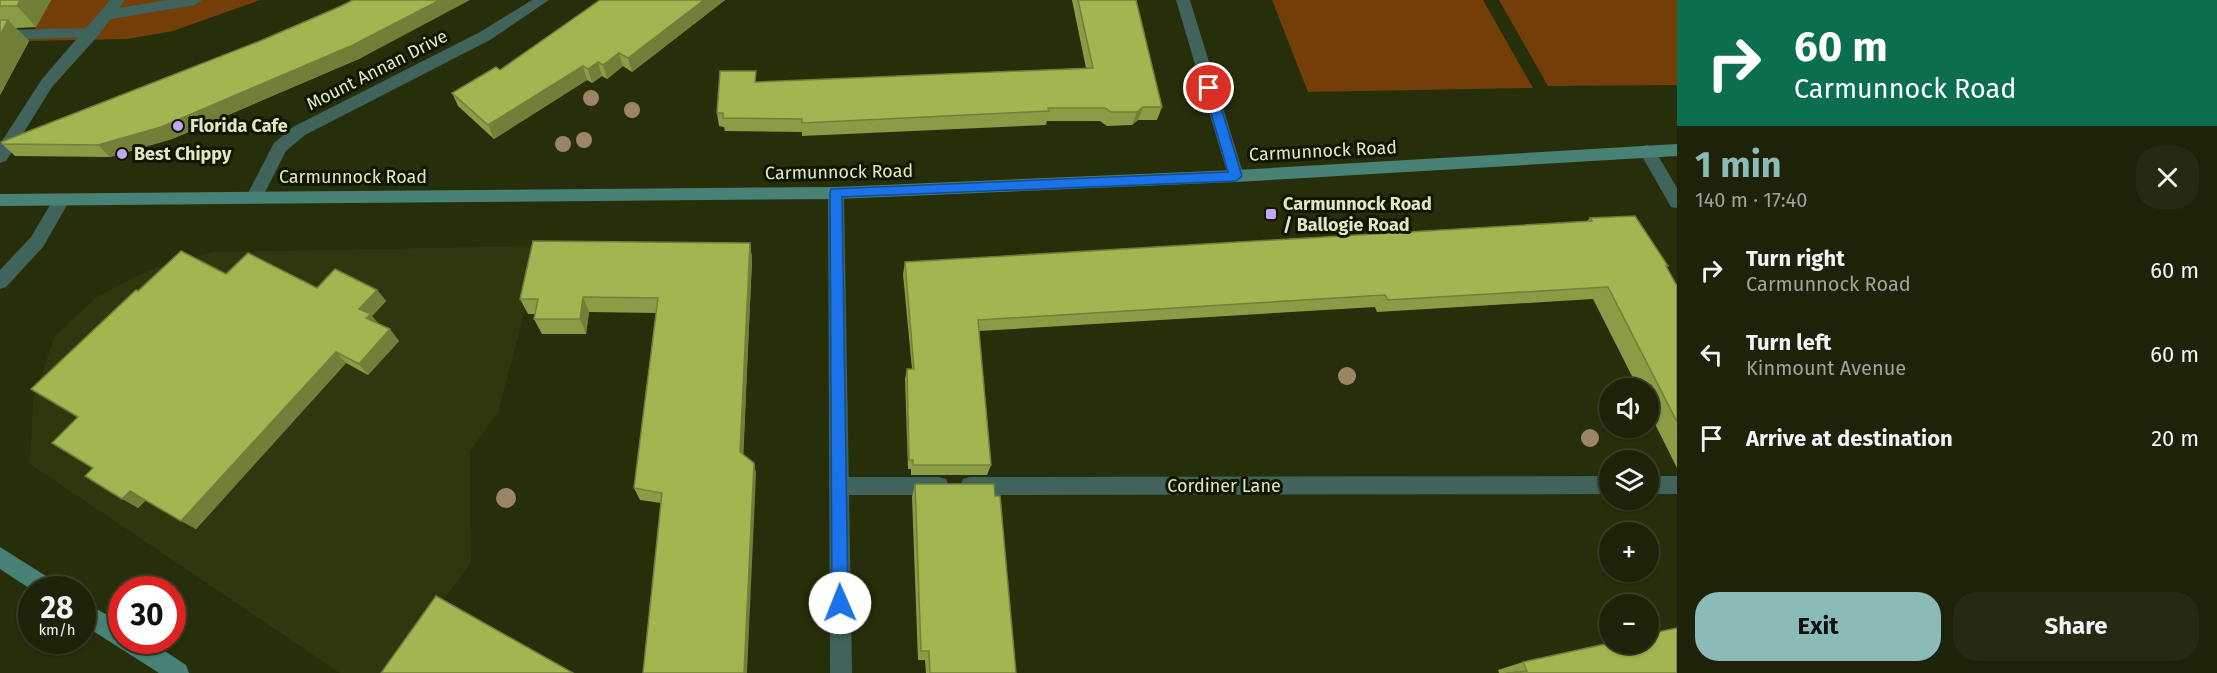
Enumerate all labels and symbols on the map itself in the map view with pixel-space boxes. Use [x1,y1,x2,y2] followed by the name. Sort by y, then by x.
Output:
[303,25,451,115] street label: Mount Annan Drive
[1183,62,1234,113] pin
[190,115,288,137] place label: Florida Cafe
[171,119,185,133] marker: Florida Cafe
[1248,136,1398,166] street label: Carmunnock Road
[134,143,232,165] place label: Best Chippy
[115,147,129,161] marker: Best Chippy
[765,160,913,184] street label: Carmunnock Road
[279,166,427,188] street label: Carmunnock Road
[1283,193,1432,236] place label: Carmunnock Road / Ballogie Road
[1264,207,1278,221] marker: Carmunnock Road / Ballogie Road
[1167,475,1281,497] street label: Cordiner Lane
[808,571,872,635] position arrow
[108,576,186,654] speed limit sign: 30

